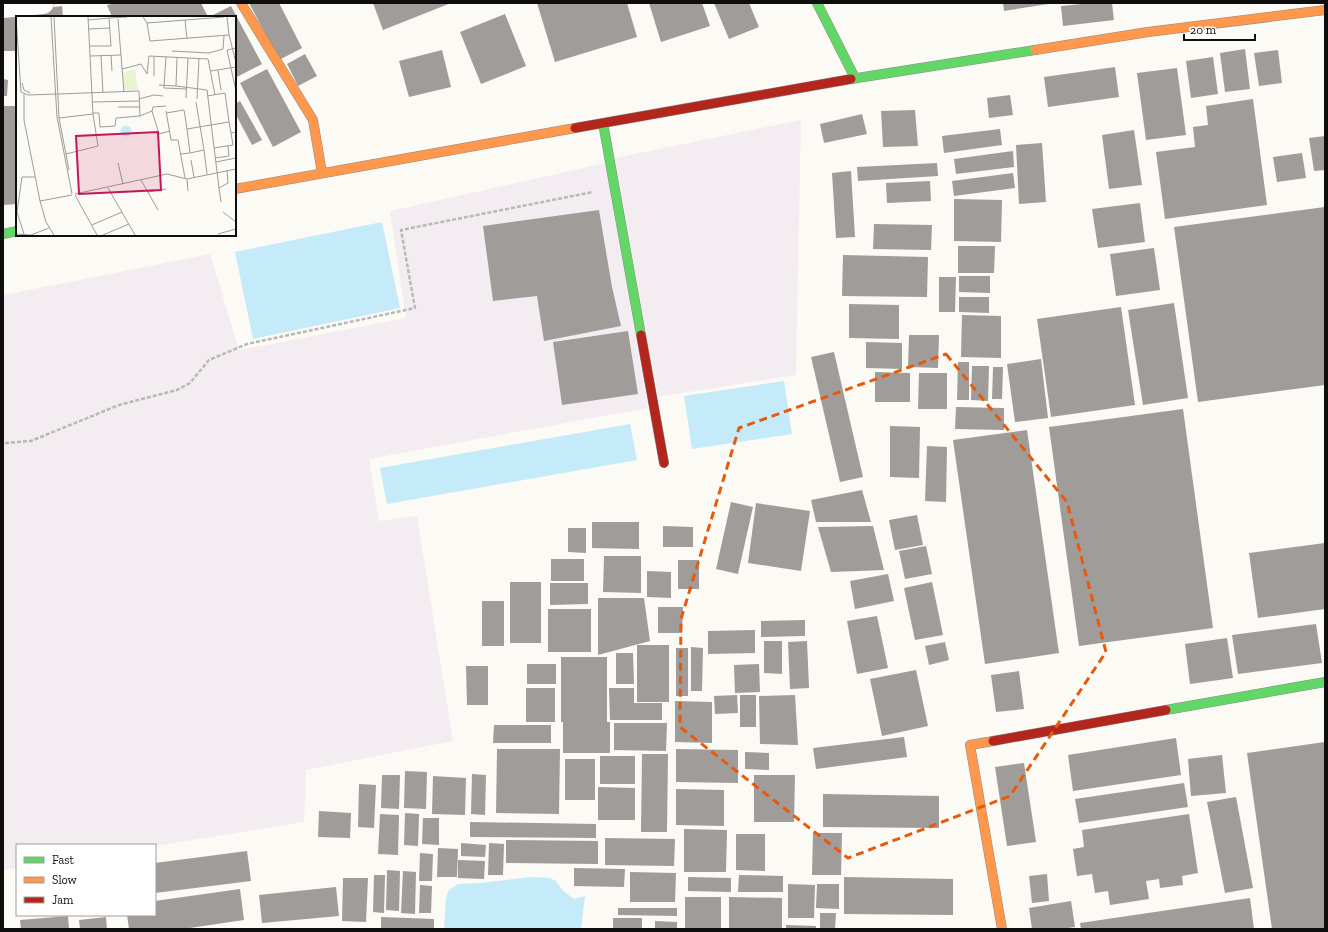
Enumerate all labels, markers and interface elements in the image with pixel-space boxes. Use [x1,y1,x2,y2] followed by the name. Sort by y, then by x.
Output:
[16,16,236,236] inset map
[1184,16,1255,42] scale bar
[1190,23,1217,37] text: 20 m
[16,844,156,916] legend
[52,853,75,867] text: Fast
[52,873,78,887] text: Slow
[52,893,74,907] text: Jam

